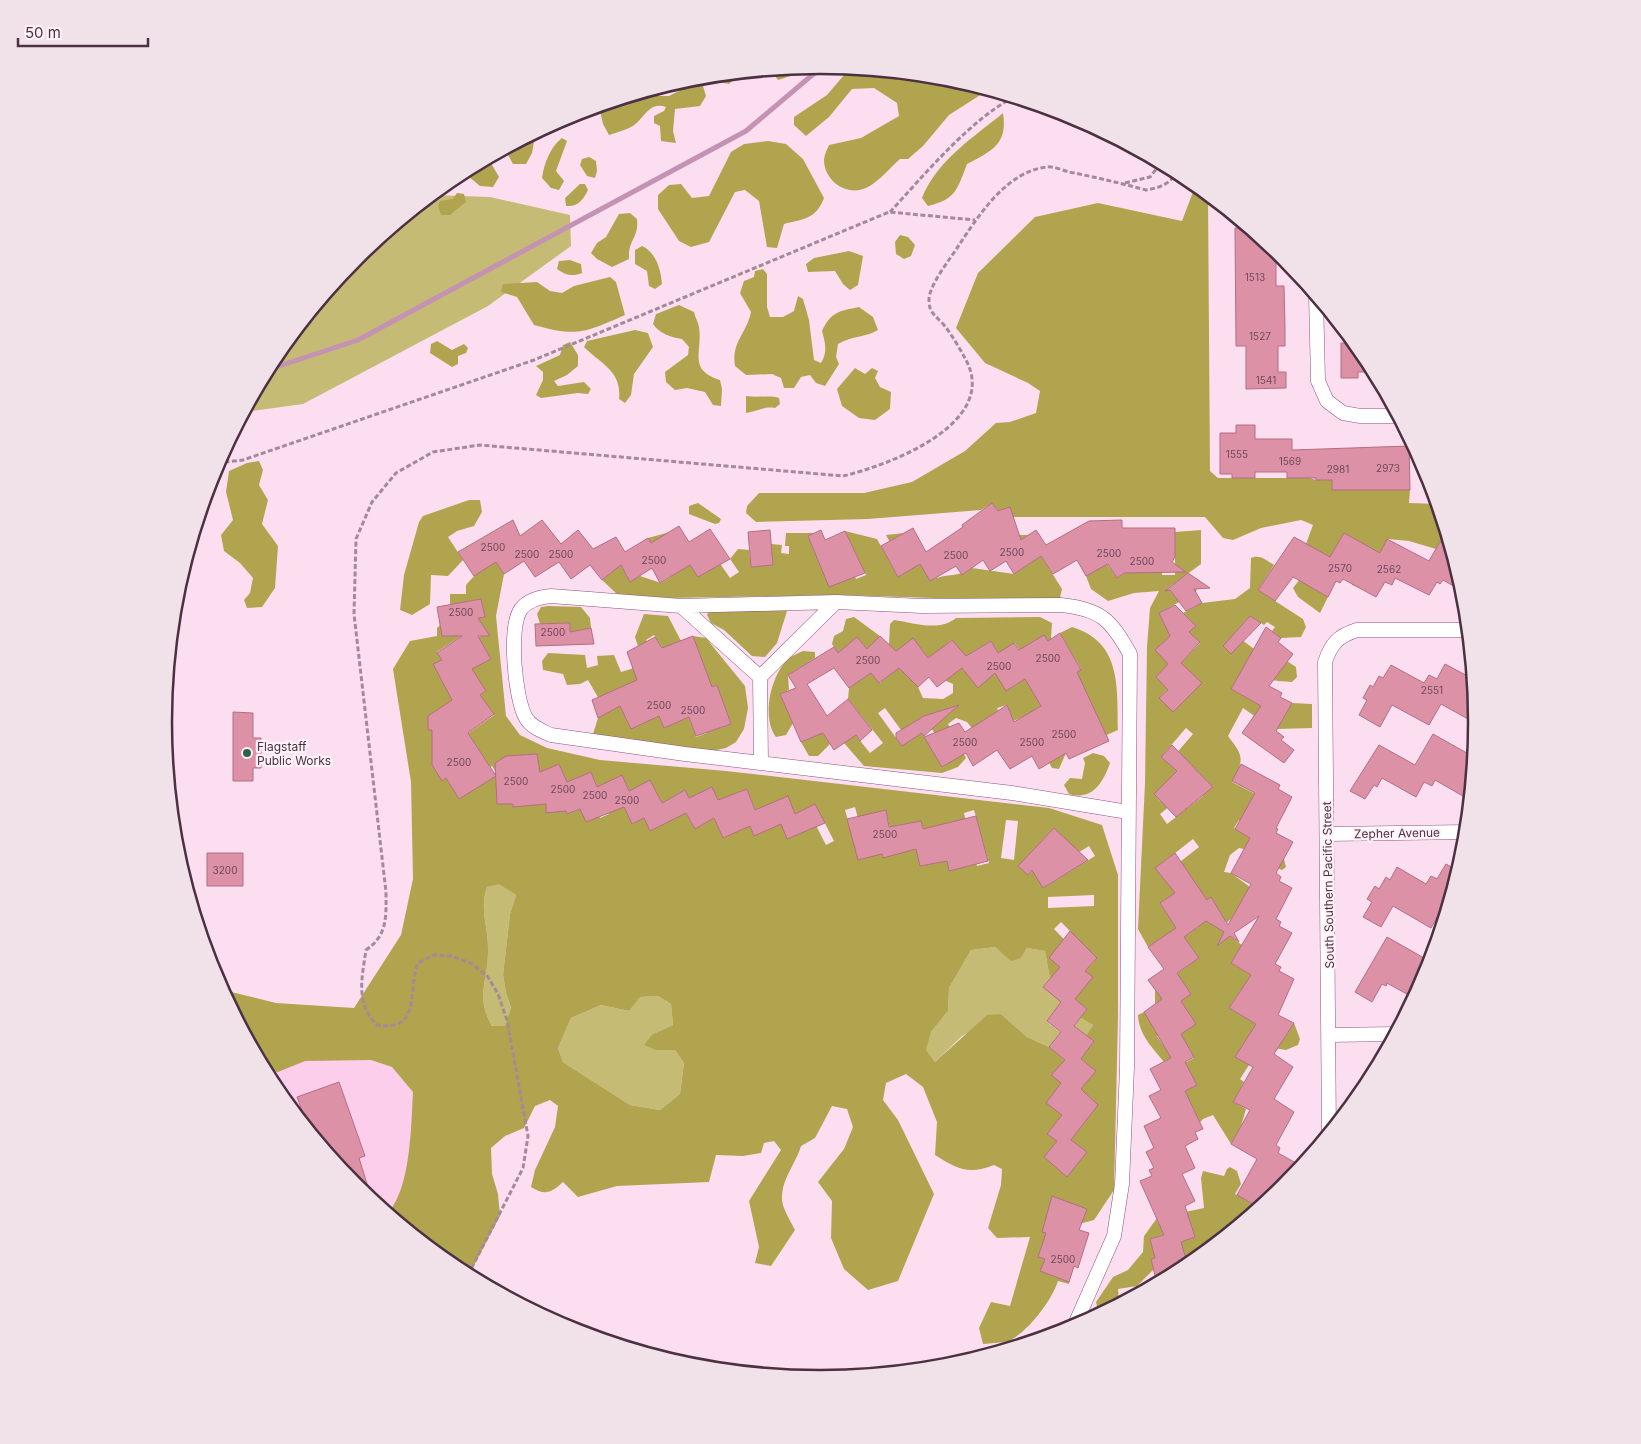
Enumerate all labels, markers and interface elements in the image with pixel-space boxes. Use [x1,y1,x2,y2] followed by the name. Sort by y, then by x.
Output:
[18,15,148,47] scale bar
[25,23,61,42] text: 50 m
[1245,271,1265,283] house number: 1513
[1249,330,1271,342] house number: 1527
[1256,374,1276,386] house number: 1541
[1226,448,1248,460] house number: 1555
[1279,455,1301,467] house number: 1569
[1376,462,1400,474] house number: 2973
[1327,463,1349,475] house number: 2981
[481,541,505,553] house number: 2500
[1000,546,1024,558] house number: 2500
[1097,547,1121,559] house number: 2500
[515,548,539,560] house number: 2500
[549,548,573,560] house number: 2500
[944,549,968,561] house number: 2500
[642,554,666,566] house number: 2500
[1130,555,1154,567] house number: 2500
[1328,562,1352,574] house number: 2570
[1377,563,1401,575] house number: 2562
[449,606,473,618] house number: 2500
[541,626,565,638] house number: 2500
[1036,652,1060,664] house number: 2500
[856,654,880,666] house number: 2500
[987,660,1011,672] house number: 2500
[1421,684,1443,696] house number: 2551
[647,699,671,711] house number: 2500
[681,704,705,716] house number: 2500
[1052,728,1076,740] house number: 2500
[953,736,977,748] house number: 2500
[1020,736,1044,748] house number: 2500
[257,739,331,768] place label: Flagstaff Public Works
[241,747,253,759] marker: Flagstaff Public Works
[447,756,471,768] house number: 2500
[504,775,528,787] house number: 2500
[551,783,575,795] house number: 2500
[583,789,607,801] house number: 2500
[615,794,639,806] house number: 2500
[1319,801,1337,969] street label: South Southern Pacific Street
[1354,825,1440,841] street label: Zepher Avenue
[873,828,897,840] house number: 2500
[213,864,237,876] house number: 3200
[1051,1253,1075,1265] house number: 2500

